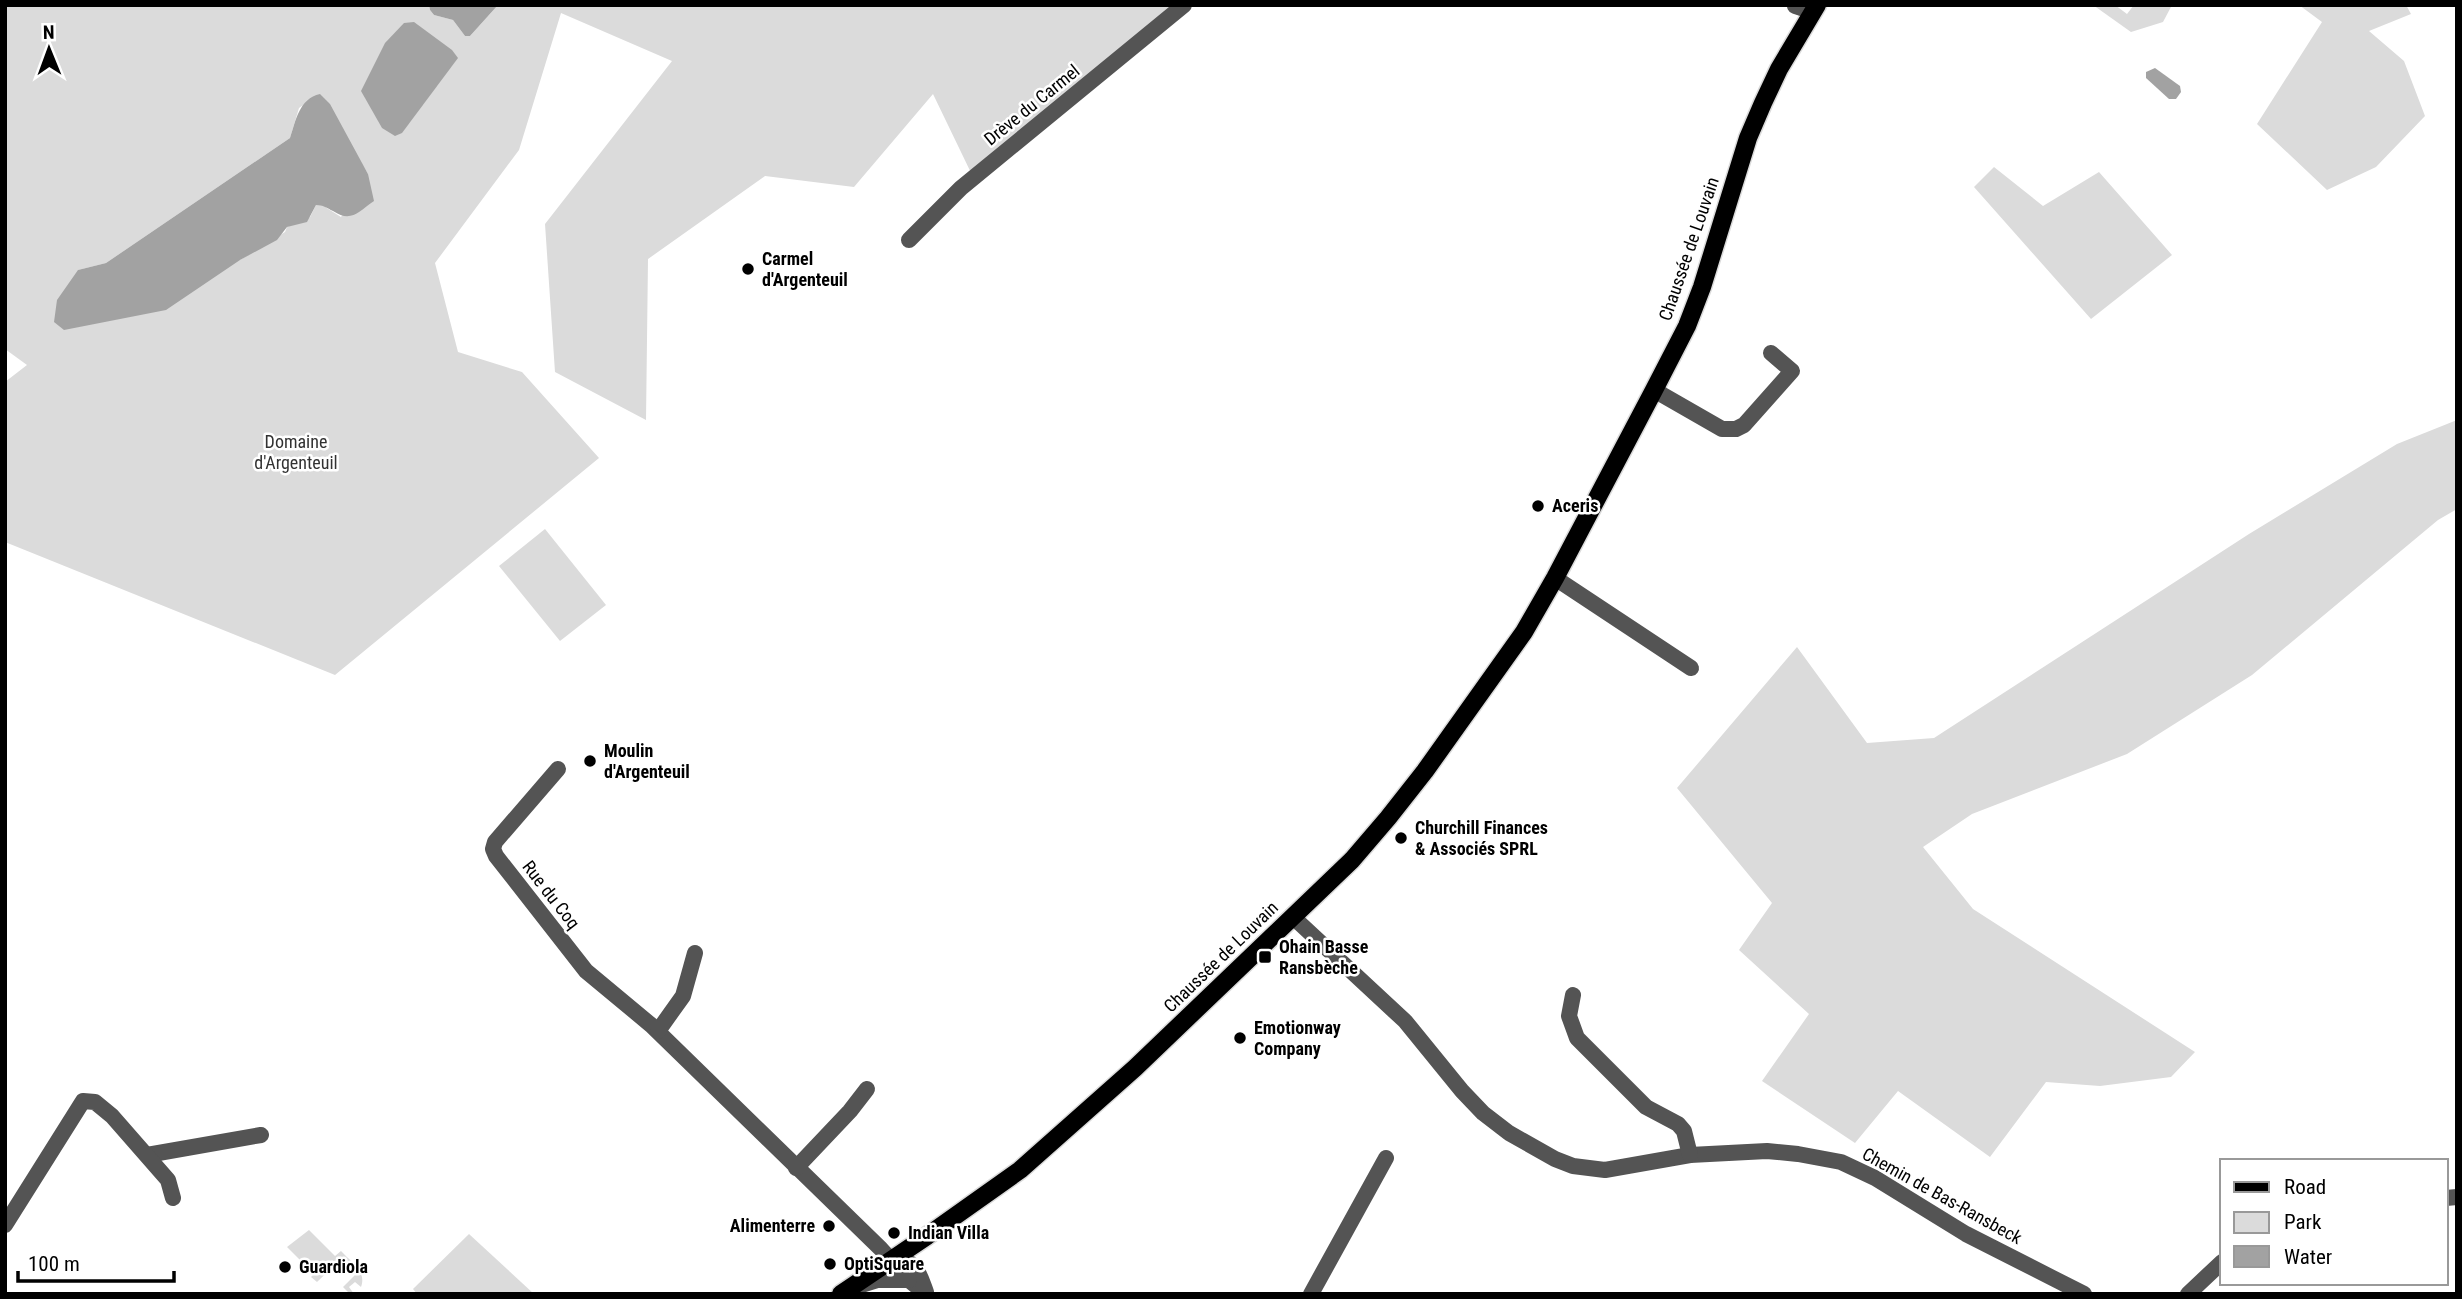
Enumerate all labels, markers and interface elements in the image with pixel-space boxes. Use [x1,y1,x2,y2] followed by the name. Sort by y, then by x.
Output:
[14,14,84,84] north arrow
[43,21,55,44] text: N
[980,60,1083,149] street label: Drève du Carmel
[1654,174,1723,323] street label: Chaussée de Louvain
[762,248,848,290] place label: Carmel d'Argenteuil
[740,261,756,277] marker: Carmel d'Argenteuil
[254,431,338,473] park label: Domaine d'Argenteuil
[1552,495,1598,516] place label: Aceris
[1530,498,1546,514] marker: Aceris
[604,740,690,782] place label: Moulin d'Argenteuil
[582,753,598,769] marker: Moulin d'Argenteuil
[1415,817,1548,859] place label: Churchill Finances & Associés SPRL
[1393,830,1409,846] marker: Churchill Finances & Associés SPRL
[518,856,585,933] street label: Rue du Coq
[1159,897,1282,1016] street label: Chaussée de Louvain
[1279,936,1369,978] place label: Ohain Basse Ransbèche
[1257,949,1273,965] marker: Ohain Basse Ransbèche
[1254,1017,1341,1059] place label: Emotionway Company
[1232,1030,1248,1046] marker: Emotionway Company
[1859,1143,2026,1248] street label: Chemin de Bas-Ransbeck
[2220,1159,2448,1285] legend
[2284,1175,2326,1199] text: Road
[2284,1210,2322,1234] text: Park
[730,1215,815,1236] place label: Alimenterre
[821,1218,837,1234] marker: Alimenterre
[908,1222,989,1243] place label: Indian Villa
[886,1225,902,1241] marker: Indian Villa
[18,1240,173,1284] scale bar
[2284,1245,2332,1269] text: Water
[28,1252,80,1276] text: 100 m
[844,1253,925,1274] place label: OptiSquare
[299,1256,368,1277] place label: Guardiola
[822,1256,838,1272] marker: OptiSquare
[277,1259,293,1275] marker: Guardiola

